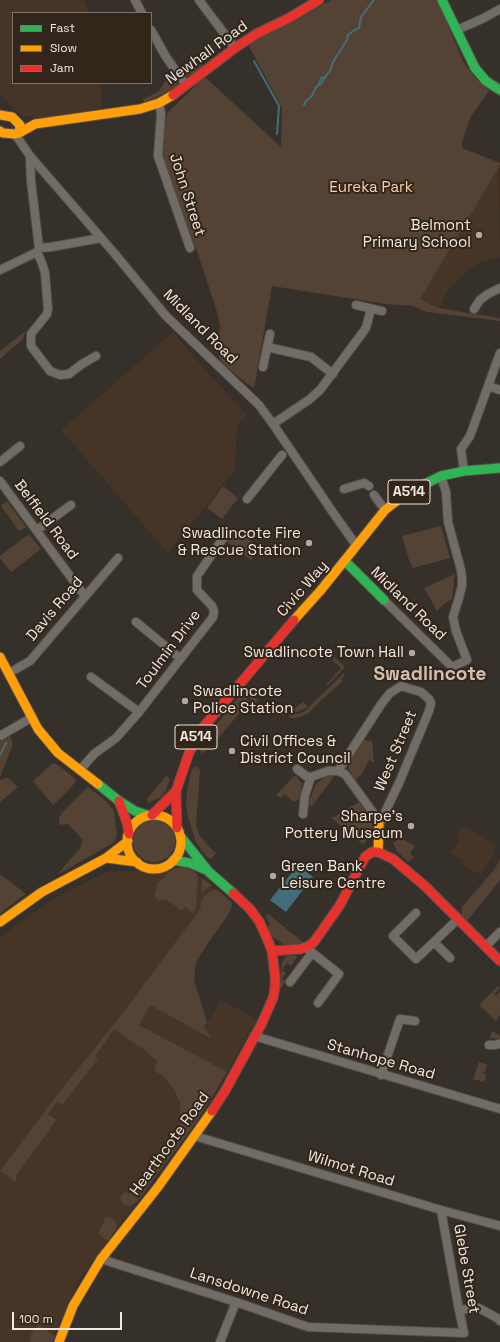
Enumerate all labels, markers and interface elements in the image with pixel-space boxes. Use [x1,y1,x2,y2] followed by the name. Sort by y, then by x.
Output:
[12,12,152,84] legend
[163,17,251,89] street label: Newhall Road
[50,20,75,36] text: Fast
[50,40,77,56] text: Slow
[50,60,74,76] text: Jam
[165,151,209,239] street label: John Street
[329,179,413,197] park label: Eureka Park
[363,217,471,252] place label: Belmont Primary School
[474,230,484,240] marker: Belmont Primary School
[159,286,241,368] street label: Midland Road
[10,477,82,563] street label: Belfield Road
[388,480,430,504] road number: A514
[178,525,301,560] place label: Swadlincote Fire & Rescue Station
[304,538,314,548] marker: Swadlincote Fire & Rescue Station
[274,557,332,621] street label: Civic Way
[366,563,450,645] street label: Midland Road
[23,573,87,645] street label: Davis Road
[133,607,205,693] street label: Toulmin Drive
[244,644,404,662] place label: Swadlincote Town Hall
[407,648,417,658] marker: Swadlincote Town Hall
[374,664,486,686] district label: Swadlincote
[193,683,293,718] place label: Swadlincote Police Station
[180,696,190,706] marker: Swadlincote Police Station
[371,708,421,794] street label: West Street
[175,725,217,749] road number: A514
[240,733,351,768] place label: Civil Offices & District Council
[227,746,237,756] marker: Civil Offices & District Council
[285,808,403,843] place label: Sharpe's Pottery Museum
[406,821,416,831] marker: Sharpe's Pottery Museum
[281,858,386,893] place label: Green Bank Leisure Centre
[268,871,278,881] marker: Green Bank Leisure Centre
[325,1036,437,1084] street label: Stanhope Road
[127,1089,213,1199] street label: Hearthcote Road
[305,1147,397,1191] street label: Wilmot Road
[449,1223,483,1315] street label: Glebe Street
[188,1264,310,1320] street label: Lansdowne Road
[14,1304,124,1330] scale bar
[19,1311,53,1327] text: 100 m

